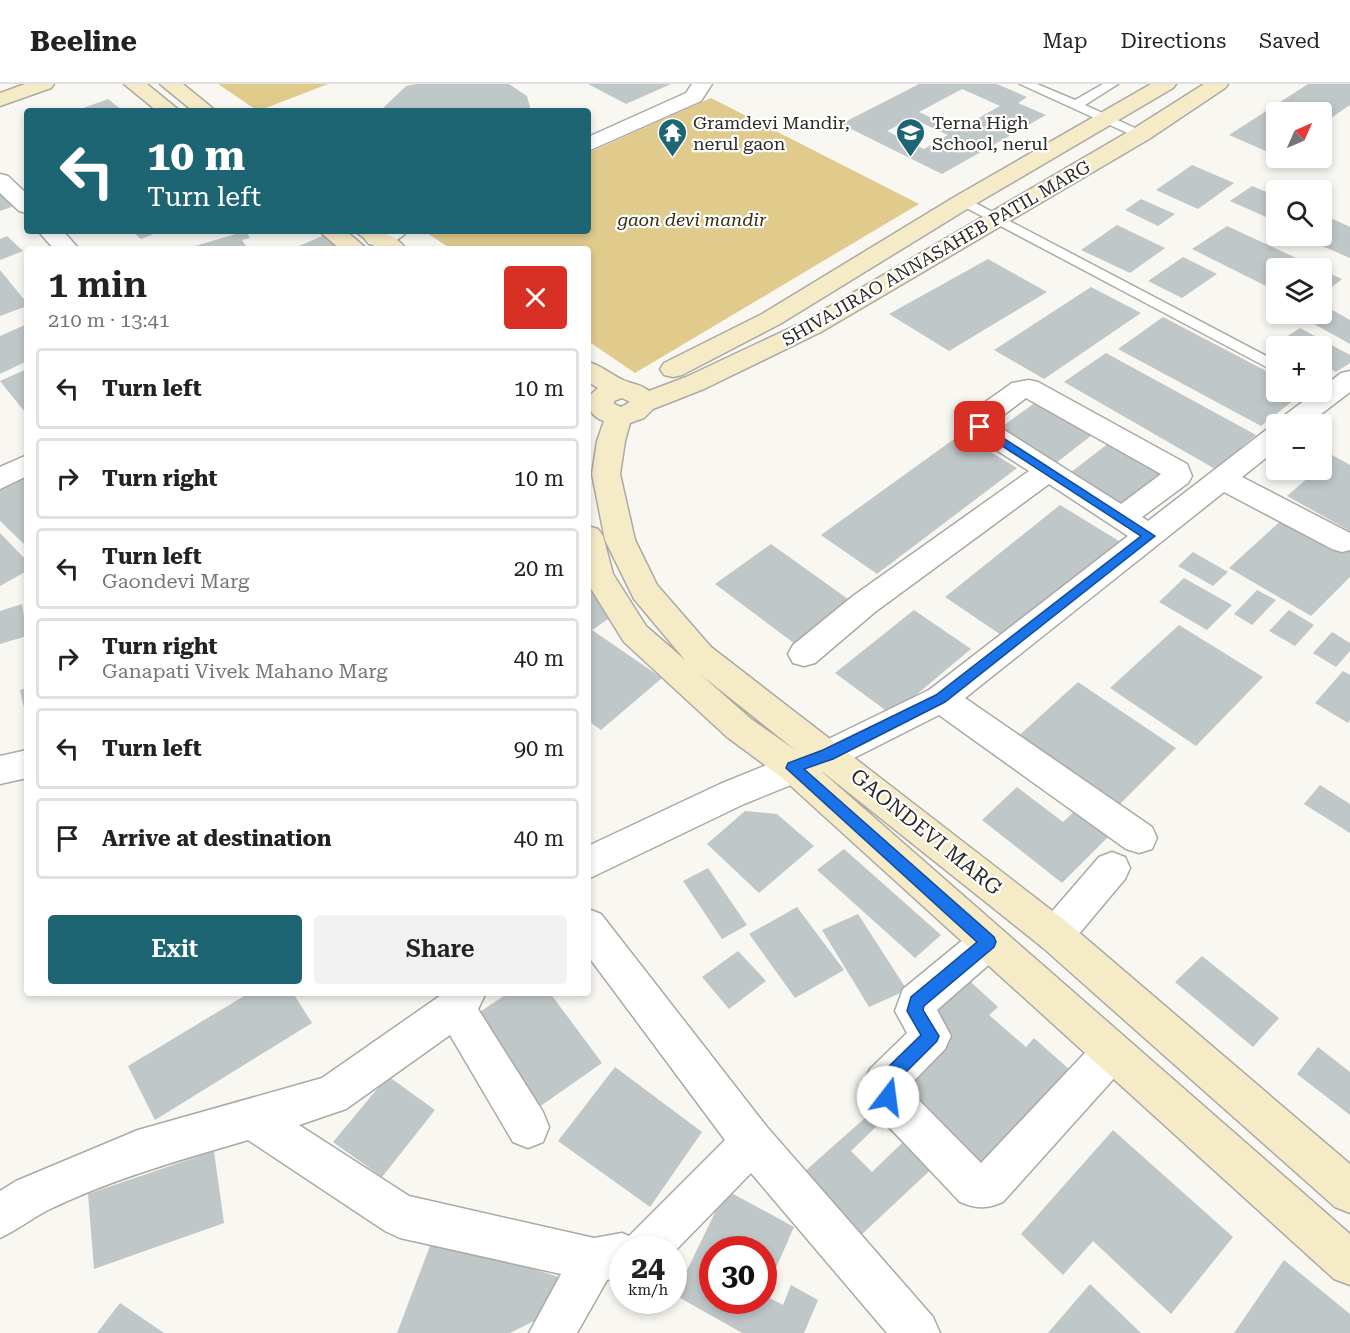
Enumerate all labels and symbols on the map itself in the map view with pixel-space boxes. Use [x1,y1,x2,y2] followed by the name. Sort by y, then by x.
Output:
[1266,102,1332,168] north arrow
[693,112,850,154] place label: Gramdevi Mandir, nerul gaon
[932,112,1049,154] place label: Terna High School, nerul
[656,116,688,158] temple icon: Gramdevi Mandir, nerul gaon
[895,116,927,158] school or university icon: Terna High School, nerul
[778,156,1094,350] street label: SHIVAJIRAO ANNASAHEB PATIL MARG
[616,209,767,230] park label: gaon devi mandir
[954,401,1005,452] pin
[846,764,1006,900] street label: GAONDEVI MARG
[856,1065,920,1129] position arrow
[699,1236,777,1314] speed limit sign: 30

